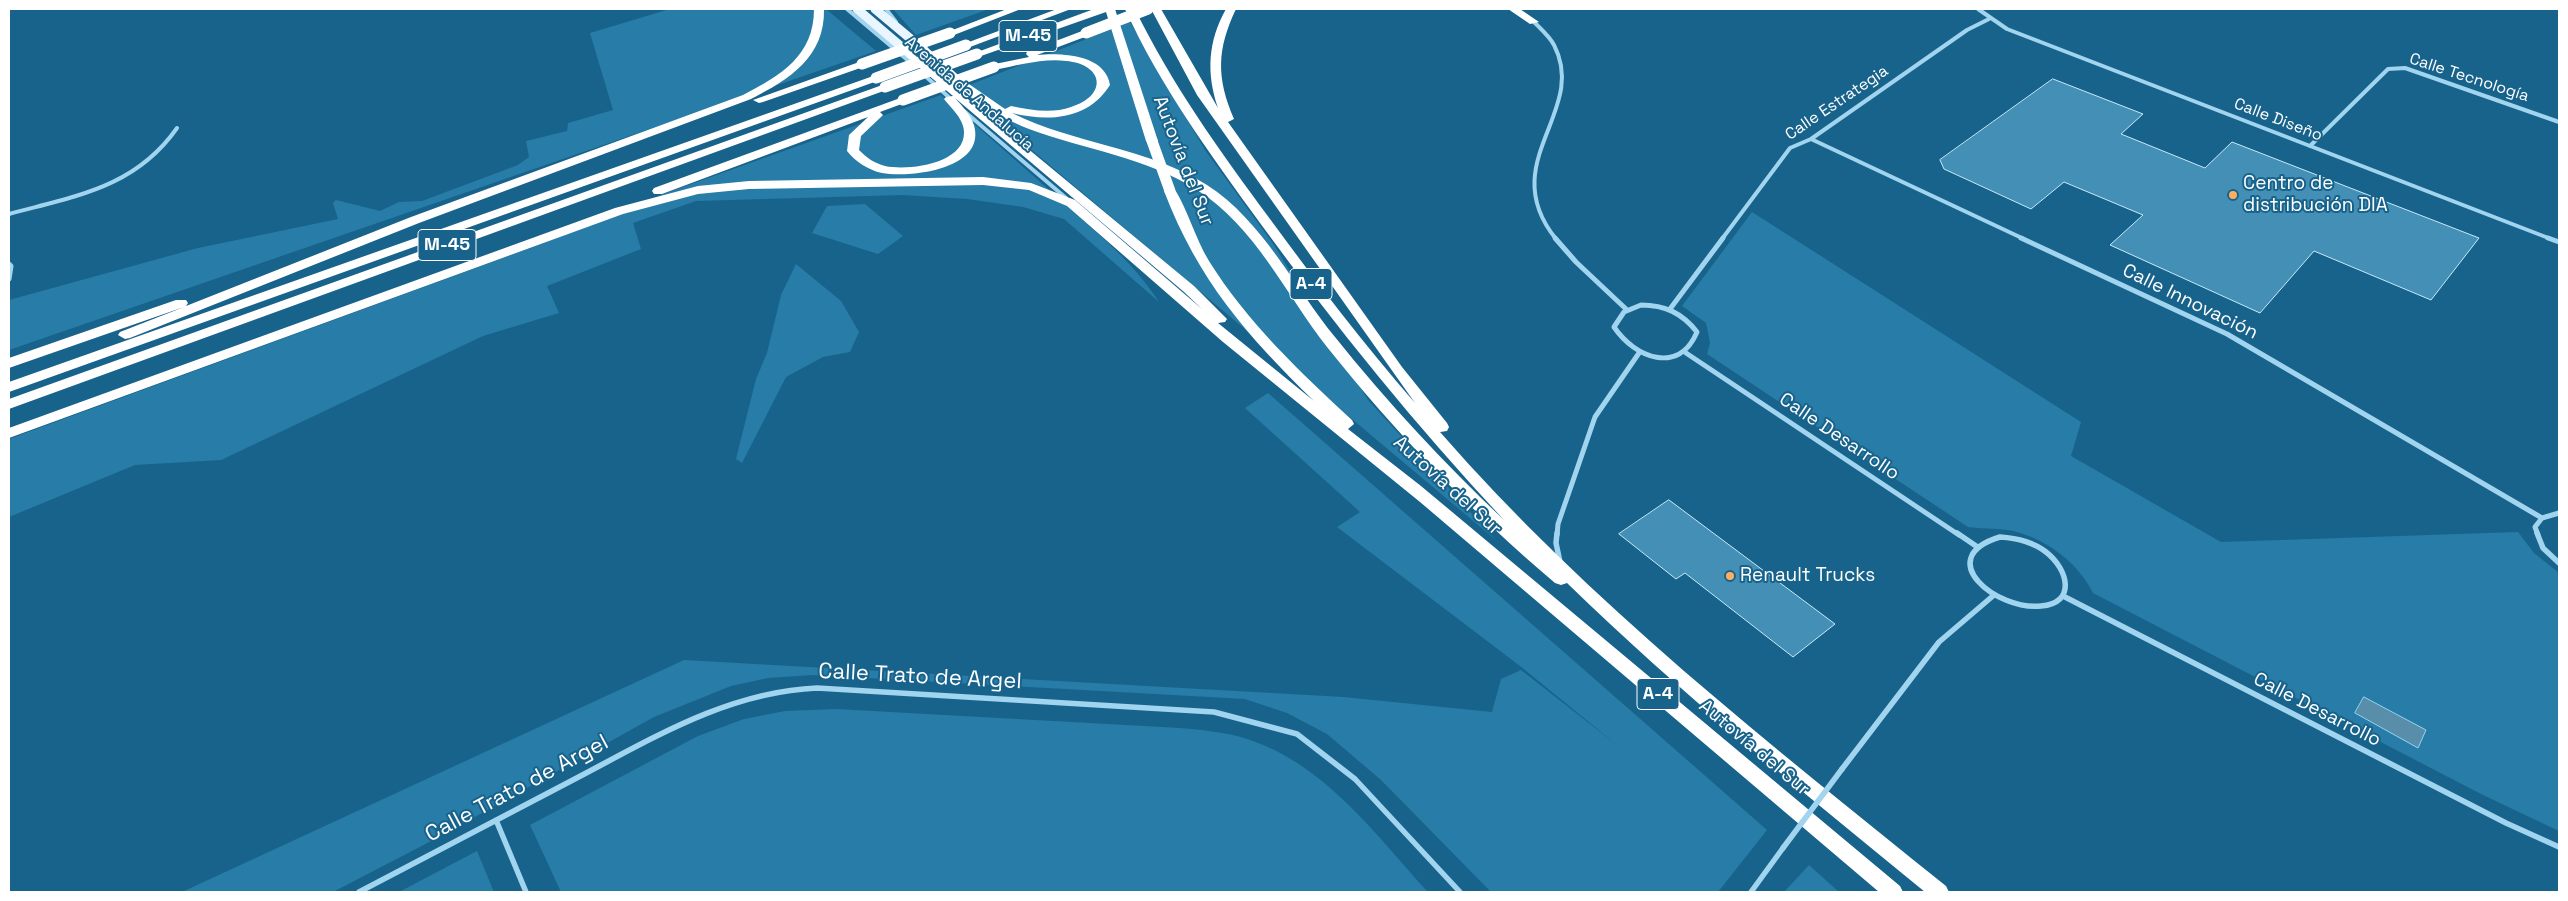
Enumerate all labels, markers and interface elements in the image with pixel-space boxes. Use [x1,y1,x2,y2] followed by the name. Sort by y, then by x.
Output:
[999,20,1057,52] road number: M-45
[901,33,1037,155] street label: Avenida de Andalucía
[2407,50,2531,106] street label: Calle Tecnología
[1782,62,1892,144] street label: Calle Estrategia
[1148,93,1218,229] street label: Autovía del Sur
[2231,94,2325,146] street label: Calle Diseño
[2243,173,2388,217] place label: Centro de distribución DIA
[2227,189,2239,201] marker: Centro de distribución DIA
[418,230,476,260] road number: M-45
[2119,259,2261,345] street label: Calle Innovación
[1290,268,1332,300] road number: A-4
[1775,388,1903,486] street label: Calle Desarrollo
[1388,432,1506,540] street label: Autovía del Sur
[1740,565,1875,587] place label: Renault Trucks
[1724,570,1736,582] marker: Renault Trucks
[818,658,1022,696] street label: Calle Trato de Argel
[2249,668,2385,752] street label: Calle Desarrollo
[1637,679,1679,710] road number: A-4
[1694,695,1814,801] street label: Autovía del Sur
[421,730,613,848] street label: Calle Trato de Argel

